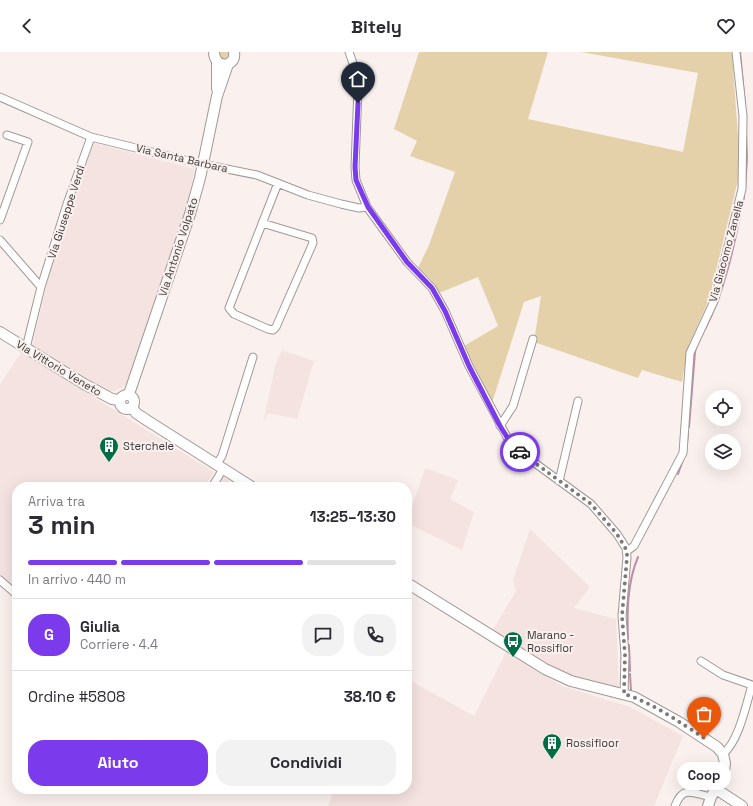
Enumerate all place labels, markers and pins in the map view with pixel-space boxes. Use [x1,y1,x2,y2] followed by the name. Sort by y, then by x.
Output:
[341,62,375,103] pin
[98,435,120,463] building icon: Sterchele
[123,439,174,453] place label: Sterchele
[527,628,574,655] place label: Marano - Rossiflor
[502,630,524,658] bus stop icon: Marano - Rossiflor
[687,697,721,738] pin
[541,732,563,760] building icon: Rossifloor
[566,736,619,750] place label: Rossifloor
[677,762,731,790] callout: Coop

